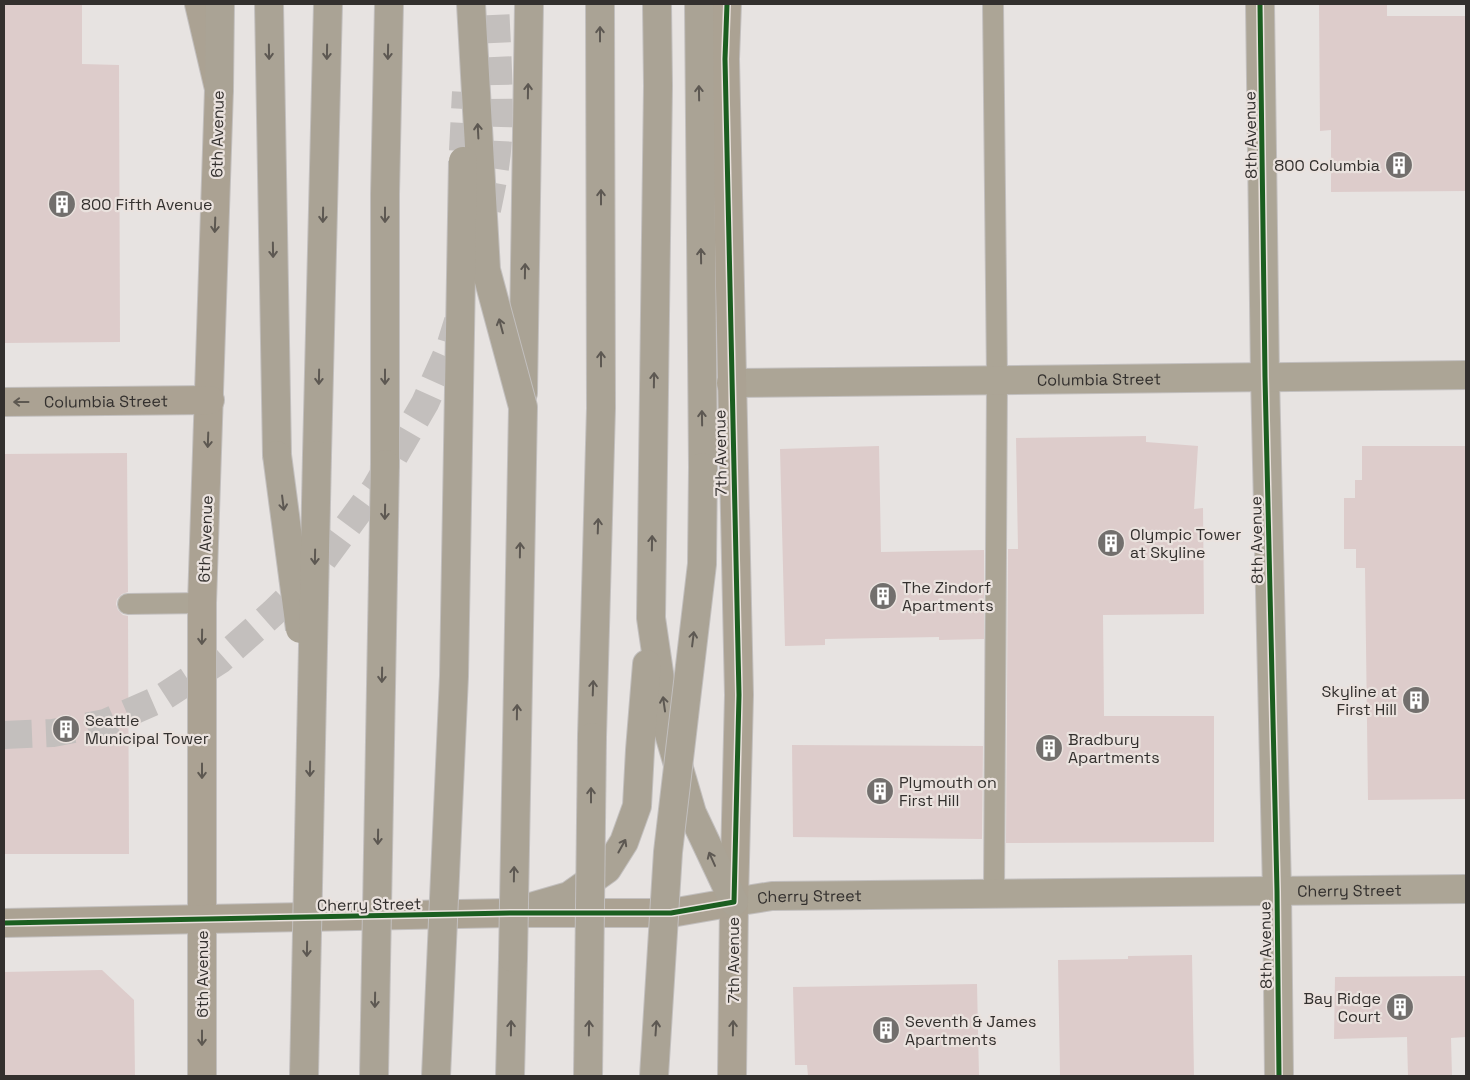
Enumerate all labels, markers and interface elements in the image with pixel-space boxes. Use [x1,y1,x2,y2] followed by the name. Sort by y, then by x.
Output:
[595,26,605,42] one-way arrow
[264,44,274,60] one-way arrow
[322,44,332,60] one-way arrow
[384,44,393,60] one-way arrow
[523,83,533,100] one-way arrow
[694,85,704,102] one-way arrow
[206,90,229,178] street label: 6th Avenue
[1239,91,1262,179] street label: 8th Avenue
[473,123,482,139] one-way arrow
[1384,150,1414,180] building icon: 800 Columbia
[1274,155,1380,176] place label: 800 Columbia
[47,189,77,219] building icon: 800 Fifth Avenue
[596,189,606,205] one-way arrow
[81,194,213,215] place label: 800 Fifth Avenue
[318,206,328,223] one-way arrow
[380,206,390,223] one-way arrow
[210,216,220,233] one-way arrow
[268,242,277,258] one-way arrow
[696,248,705,264] one-way arrow
[520,263,530,280] one-way arrow
[496,319,505,335] one-way arrow
[596,351,606,368] one-way arrow
[1037,368,1161,391] street label: Columbia Street
[314,369,323,385] one-way arrow
[380,369,390,385] one-way arrow
[649,372,659,388] one-way arrow
[44,390,168,413] street label: Columbia Street
[13,397,30,407] one-way arrow
[698,410,707,426] one-way arrow
[709,410,732,496] street label: 7th Avenue
[204,431,213,447] one-way arrow
[193,495,218,583] street label: 6th Avenue
[278,495,288,511] one-way arrow
[1245,496,1268,584] street label: 8th Avenue
[380,504,389,520] one-way arrow
[593,518,603,534] one-way arrow
[1130,524,1241,563] place label: Olympic Tower at Skyline
[1096,528,1126,558] building icon: Olympic Tower at Skyline
[647,535,657,551] one-way arrow
[515,542,525,558] one-way arrow
[310,548,320,564] one-way arrow
[902,577,994,616] place label: The Zindorf Apartments
[868,581,898,611] building icon: The Zindorf Apartments
[197,628,207,645] one-way arrow
[688,632,698,648] one-way arrow
[377,667,386,683] one-way arrow
[588,680,598,696] one-way arrow
[1322,681,1397,720] place label: Skyline at First Hill
[1401,685,1431,715] building icon: Skyline at First Hill
[659,696,669,712] one-way arrow
[512,704,522,720] one-way arrow
[85,710,209,749] place label: Seattle Municipal Tower
[51,714,81,744] building icon: Seattle Municipal Tower
[1068,729,1160,768] place label: Bradbury Apartments
[1034,733,1064,763] building icon: Bradbury Apartments
[306,761,315,777] one-way arrow
[197,762,207,779] one-way arrow
[899,772,997,811] place label: Plymouth on First Hill
[865,776,895,806] building icon: Plymouth on First Hill
[586,787,596,804] one-way arrow
[374,829,383,845] one-way arrow
[617,839,627,853] one-way arrow
[707,852,717,867] one-way arrow
[510,867,519,883] one-way arrow
[1297,880,1402,902] street label: Cherry Street
[756,885,862,909] street label: Cherry Street
[317,893,421,916] street label: Cherry Street
[1254,901,1277,989] street label: 8th Avenue
[723,917,744,1003] street label: 7th Avenue
[192,930,213,1018] street label: 6th Avenue
[302,940,312,957] one-way arrow
[1303,988,1381,1027] place label: Bay Ridge Court
[371,992,380,1008] one-way arrow
[1385,992,1415,1022] building icon: Bay Ridge Court
[905,1011,1036,1050] place label: Seventh & James Apartments
[871,1015,901,1045] building icon: Seventh & James Apartments
[507,1020,516,1036] one-way arrow
[584,1020,594,1036] one-way arrow
[651,1020,660,1036] one-way arrow
[728,1020,738,1036] one-way arrow
[197,1030,207,1046] one-way arrow

